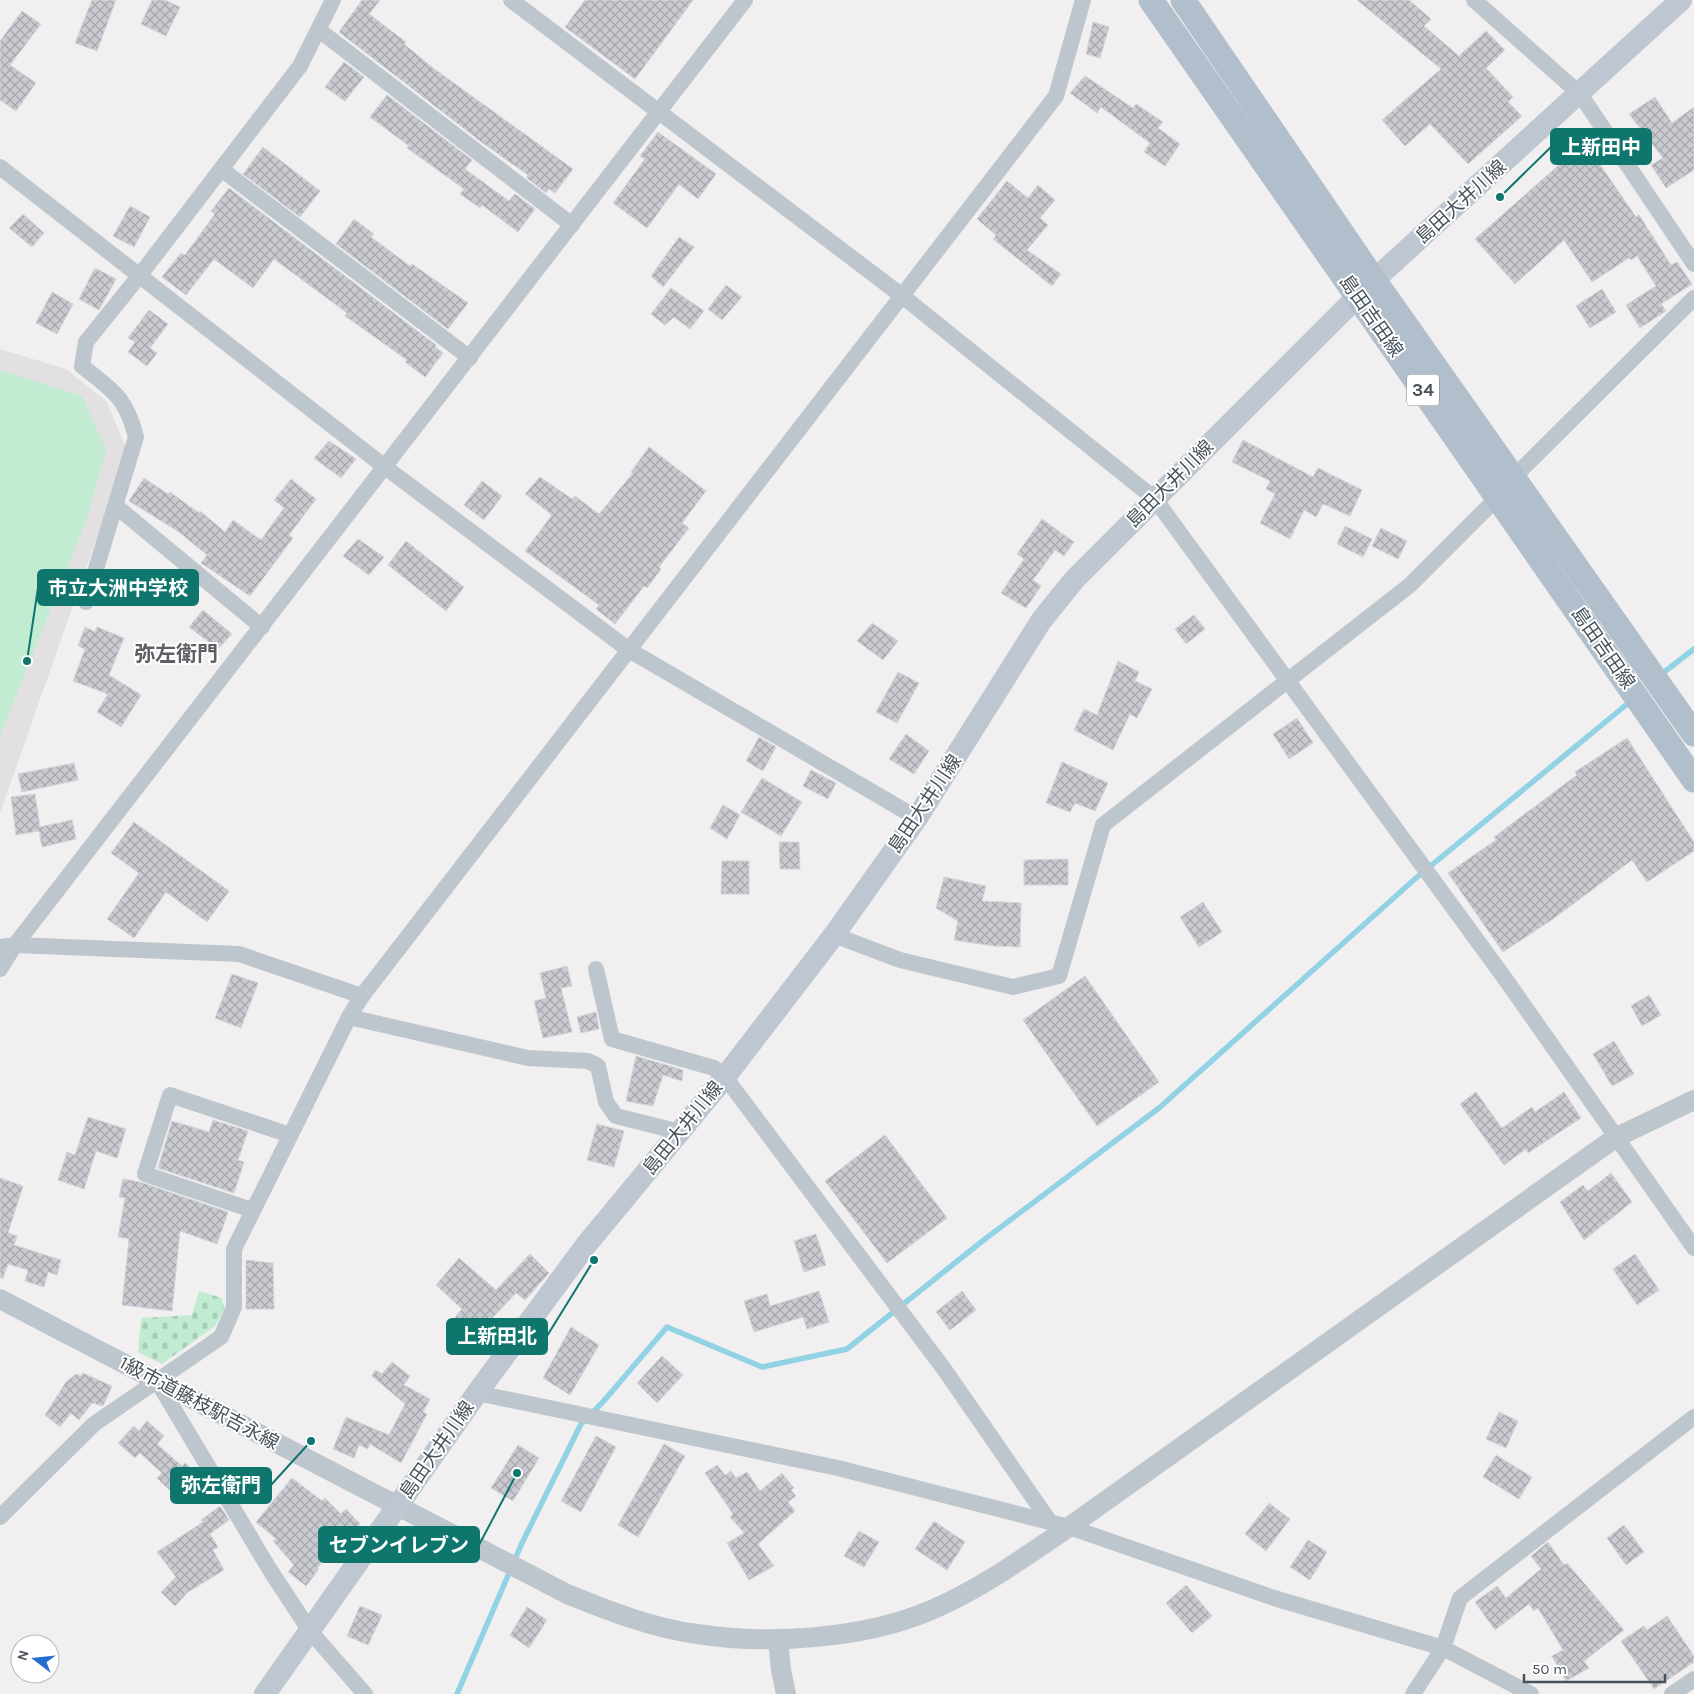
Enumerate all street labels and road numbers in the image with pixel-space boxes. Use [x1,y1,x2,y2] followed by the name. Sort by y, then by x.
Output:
[1411,156,1511,248] street label: 島田大井川線
[1335,271,1407,361] street label: 島田吉田線
[1407,374,1439,406] road number: 34
[1122,436,1218,532] street label: 島田大井川線
[1567,603,1639,693] street label: 島田吉田線
[884,751,966,857] street label: 島田大井川線
[639,1077,727,1179] street label: 島田大井川線
[116,1352,282,1454] street label: 1級市道藤枝駅吉永線
[395,1397,479,1503] street label: 島田大井川線

